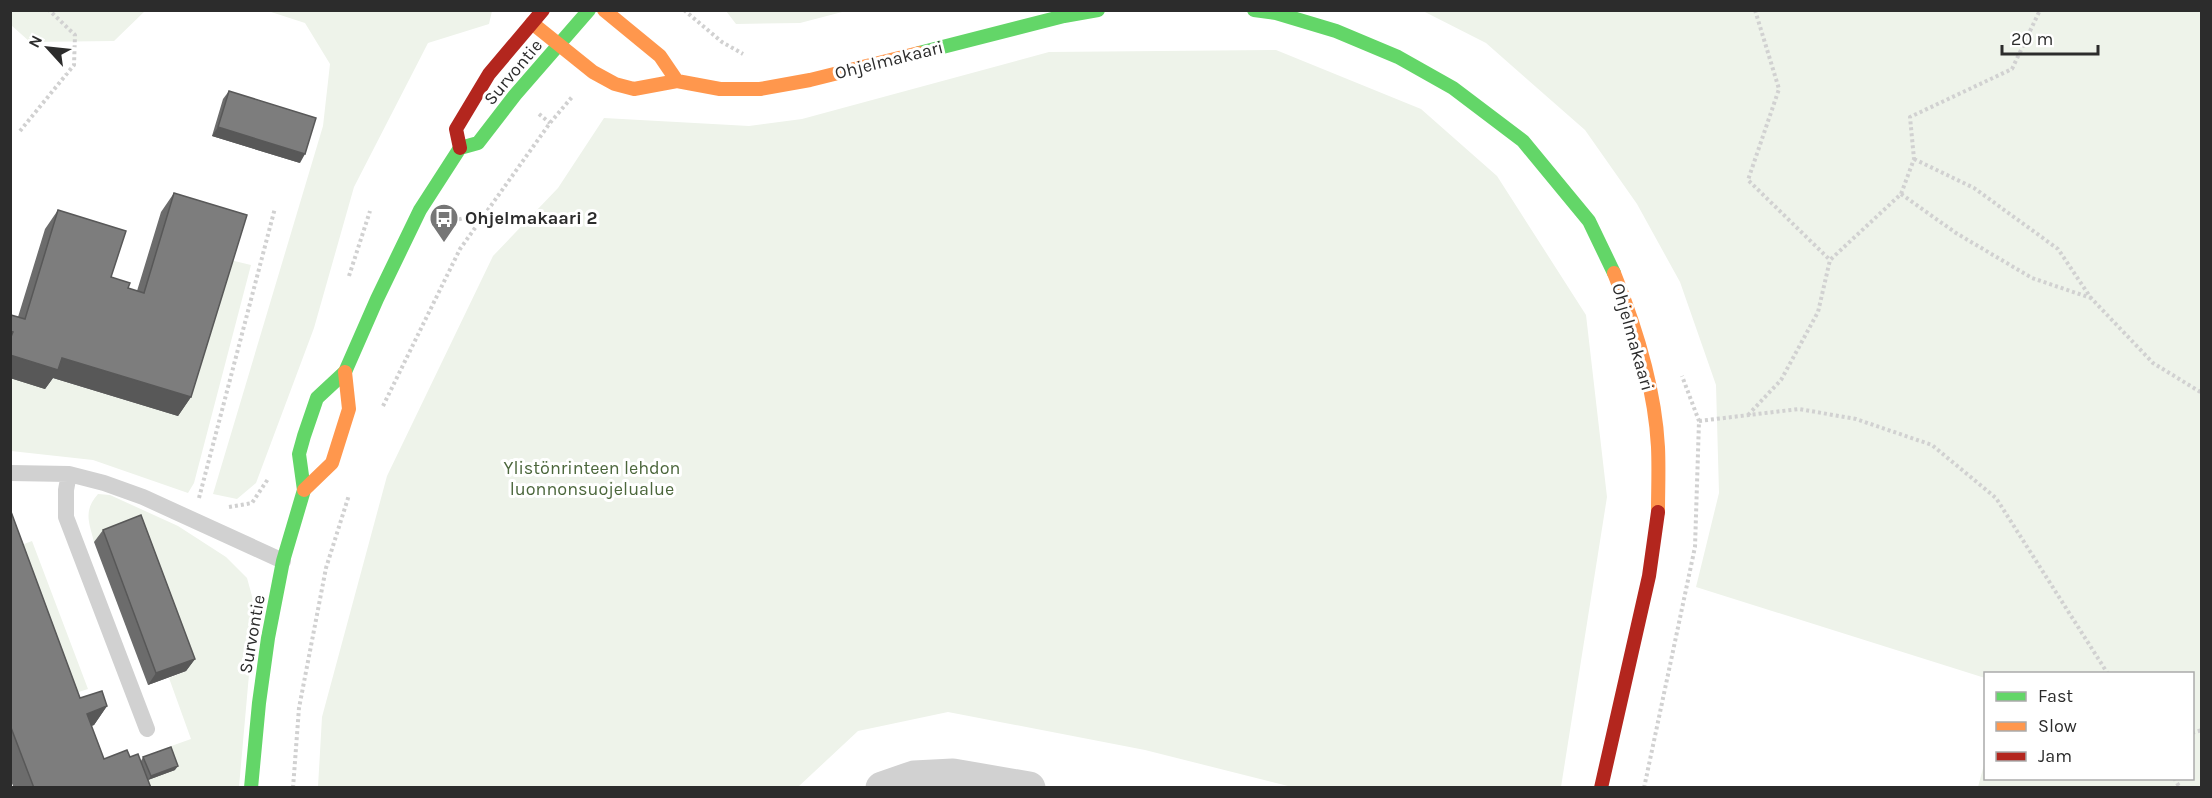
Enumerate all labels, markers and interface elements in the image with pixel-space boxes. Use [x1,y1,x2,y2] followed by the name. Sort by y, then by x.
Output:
[18,18,78,78] north arrow
[2002,18,2098,56] scale bar
[2011,28,2053,50] text: 20 m
[24,32,46,51] text: N
[479,35,547,109] street label: Survontie
[832,36,946,84] street label: Ohjelmakaari
[428,202,460,244] bus stop icon: Ohjelmakaari 2
[465,207,597,229] place label: Ohjelmakaari 2
[1607,281,1659,393] street label: Ohjelmakaari
[504,457,680,500] park label: Ylistönrinteen lehdon luonnonsuojelualue
[234,593,270,675] street label: Survontie
[1984,672,2194,780] legend
[2038,685,2073,707] text: Fast
[2038,715,2077,737] text: Slow
[2038,745,2072,767] text: Jam

